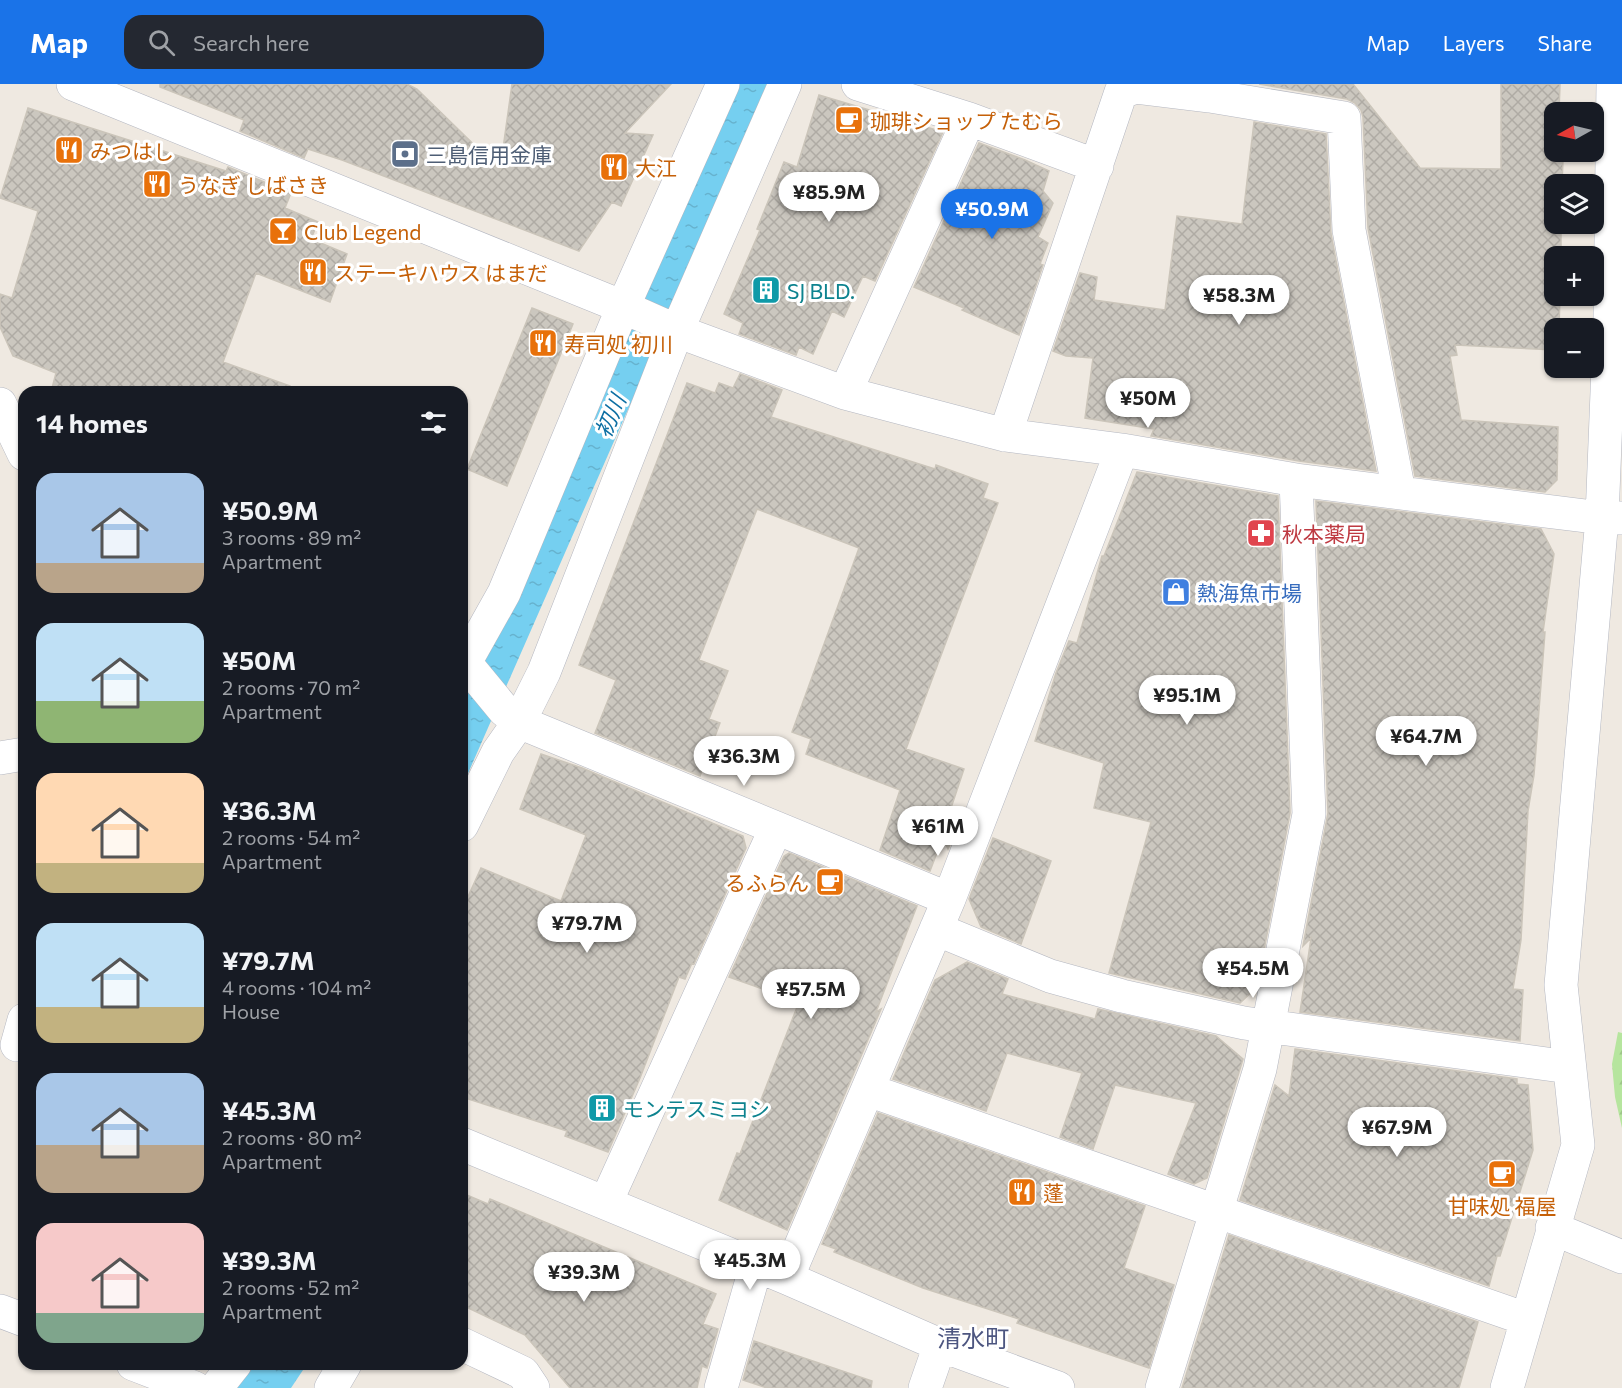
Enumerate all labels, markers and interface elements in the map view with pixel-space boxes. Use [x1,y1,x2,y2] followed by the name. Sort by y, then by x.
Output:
[124,15,544,69] search box
[30,25,88,59] text: Map
[145,26,178,59] icon: search
[193,29,309,56] text: Search here
[1366,30,1410,55] text: Map
[1443,30,1505,55] text: Layers
[1538,30,1592,55] text: Share
[1544,102,1604,162] north arrow
[1544,102,1604,378] map controls
[833,104,865,136] cafe icon: 珈琲ショップ たむら
[870,108,1063,133] place label: 珈琲ショップ たむら
[53,134,85,166] restaurant icon: みつはし
[90,138,174,163] place label: みつはし
[389,138,421,170] bank icon: 三島信用金庫
[426,142,552,167] place label: 三島信用金庫
[598,151,630,183] restaurant icon: 大江
[635,155,677,180] place label: 大江
[141,168,173,200] restaurant icon: うなぎ しばさき
[178,172,329,197] place label: うなぎ しばさき
[780,172,878,223] pin: ¥85.9M
[1544,174,1604,234] button: layers
[792,179,866,203] text: ¥85.9M
[943,189,1041,240] pin: ¥50.9M
[955,196,1029,220] text: ¥50.9M
[267,215,299,247] bar icon: Club Legend
[304,219,421,244] place label: Club Legend
[1544,246,1604,306] button: +
[297,256,329,288] restaurant icon: ステーキハウス はまだ
[334,260,548,285] place label: ステーキハウス はまだ
[750,274,782,306] building icon: SJ BLD.
[1190,275,1288,326] pin: ¥58.3M
[787,278,855,303] place label: SJ BLD.
[1203,282,1275,306] text: ¥58.3M
[1544,318,1604,378] button: −
[527,327,559,359] restaurant icon: 寿司処 初川
[564,331,673,356] place label: 寿司処 初川
[1112,378,1184,429] pin: ¥50M
[1119,385,1177,409] text: ¥50M
[589,389,632,442] water label: 初川
[417,406,450,439] icon: filters
[36,407,148,438] text: 14 homes
[222,494,319,525] text: ¥50.9M
[84,497,156,569] icon: home
[1245,517,1277,549] pharmacy icon: 秋本薬局
[1282,521,1366,546] place label: 秋本薬局
[222,525,361,549] text: 3 rooms · 89 m²
[222,549,322,573] text: Apartment
[1160,576,1192,608] shop icon: 熱海魚市場
[1197,580,1302,605] place label: 熱海魚市場
[222,644,296,675] text: ¥50M
[84,647,156,719] icon: home
[222,675,360,699] text: 2 rooms · 70 m²
[1138,675,1236,726] pin: ¥95.1M
[1153,682,1221,706] text: ¥95.1M
[222,699,322,723] text: Apartment
[1377,716,1475,767] pin: ¥64.7M
[1390,723,1462,747] text: ¥64.7M
[695,736,793,787] pin: ¥36.3M
[708,743,780,767] text: ¥36.3M
[222,794,317,825] text: ¥36.3M
[84,797,156,869] icon: home
[902,806,974,857] pin: ¥61M
[911,813,965,837] text: ¥61M
[222,825,360,849] text: 2 rooms · 54 m²
[222,849,322,873] text: Apartment
[814,866,846,898] cafe icon: るふらん
[725,870,809,895] place label: るふらん
[538,903,636,954] pin: ¥79.7M
[551,910,623,934] text: ¥79.7M
[222,944,315,975] text: ¥79.7M
[84,947,156,1019] icon: home
[1204,948,1302,999] pin: ¥54.5M
[1216,955,1290,979] text: ¥54.5M
[762,969,860,1020] pin: ¥57.5M
[222,975,371,999] text: 4 rooms · 104 m²
[776,976,846,1000] text: ¥57.5M
[222,999,280,1023] text: House
[586,1092,618,1124] building icon: モンテスミヨシ
[222,1094,317,1125] text: ¥45.3M
[623,1096,770,1121] place label: モンテスミヨシ
[84,1097,156,1169] icon: home
[1348,1107,1446,1158] pin: ¥67.9M
[1362,1114,1433,1138] text: ¥67.9M
[222,1125,362,1149] text: 2 rooms · 80 m²
[222,1149,322,1173] text: Apartment
[1486,1158,1518,1190] cafe icon: 甘味処 福屋
[1006,1176,1038,1208] restaurant icon: 蓬
[1043,1180,1064,1205] place label: 蓬
[1447,1193,1557,1218] place label: 甘味処 福屋
[701,1240,799,1291] pin: ¥45.3M
[222,1244,317,1275] text: ¥39.3M
[84,1247,156,1319] icon: home
[714,1247,786,1271] text: ¥45.3M
[535,1252,633,1303] pin: ¥39.3M
[548,1259,620,1283] text: ¥39.3M
[222,1275,359,1299] text: 2 rooms · 52 m²
[222,1299,322,1323] text: Apartment
[937,1323,1009,1352] district label: 清水町

